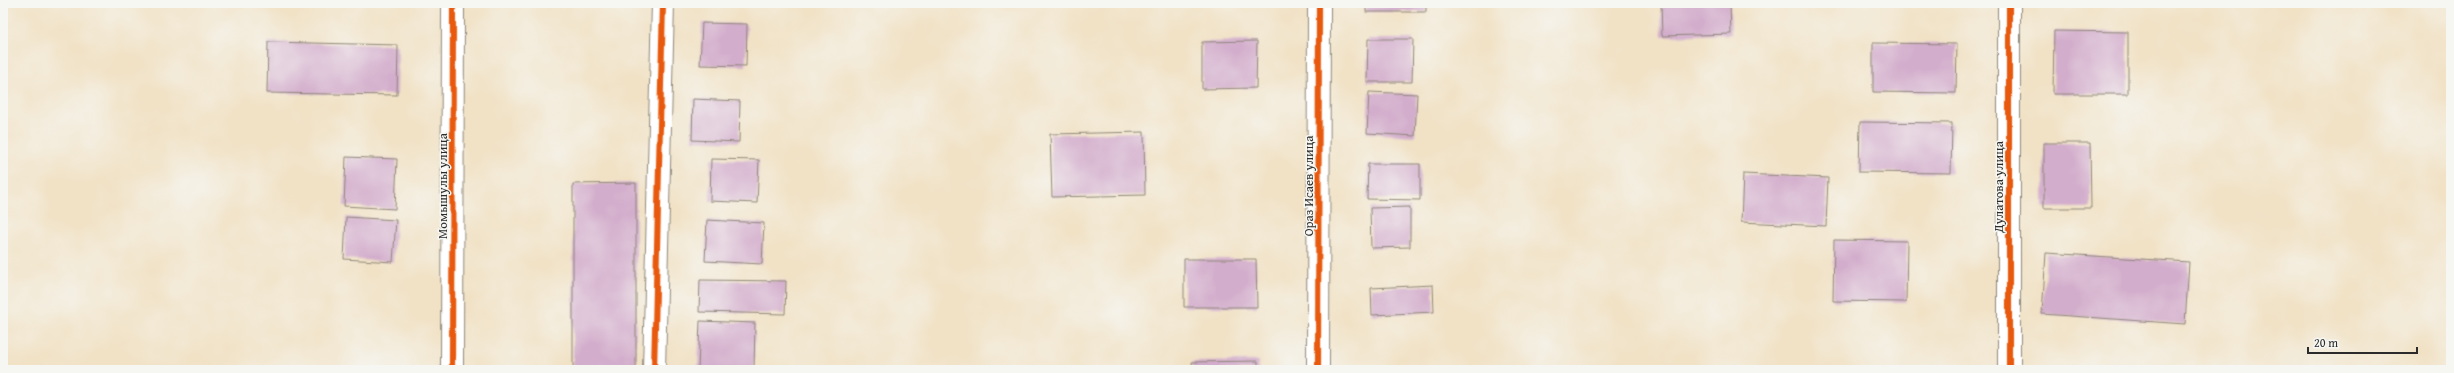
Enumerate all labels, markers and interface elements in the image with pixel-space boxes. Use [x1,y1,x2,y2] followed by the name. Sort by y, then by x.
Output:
[433,132,452,239] street label: Момышулы улица
[1299,135,1318,236] street label: Ораз Исаев улица
[1989,140,2008,234] street label: Дулатова улица
[2308,329,2417,355] scale bar
[2314,334,2338,351] text: 20 m

